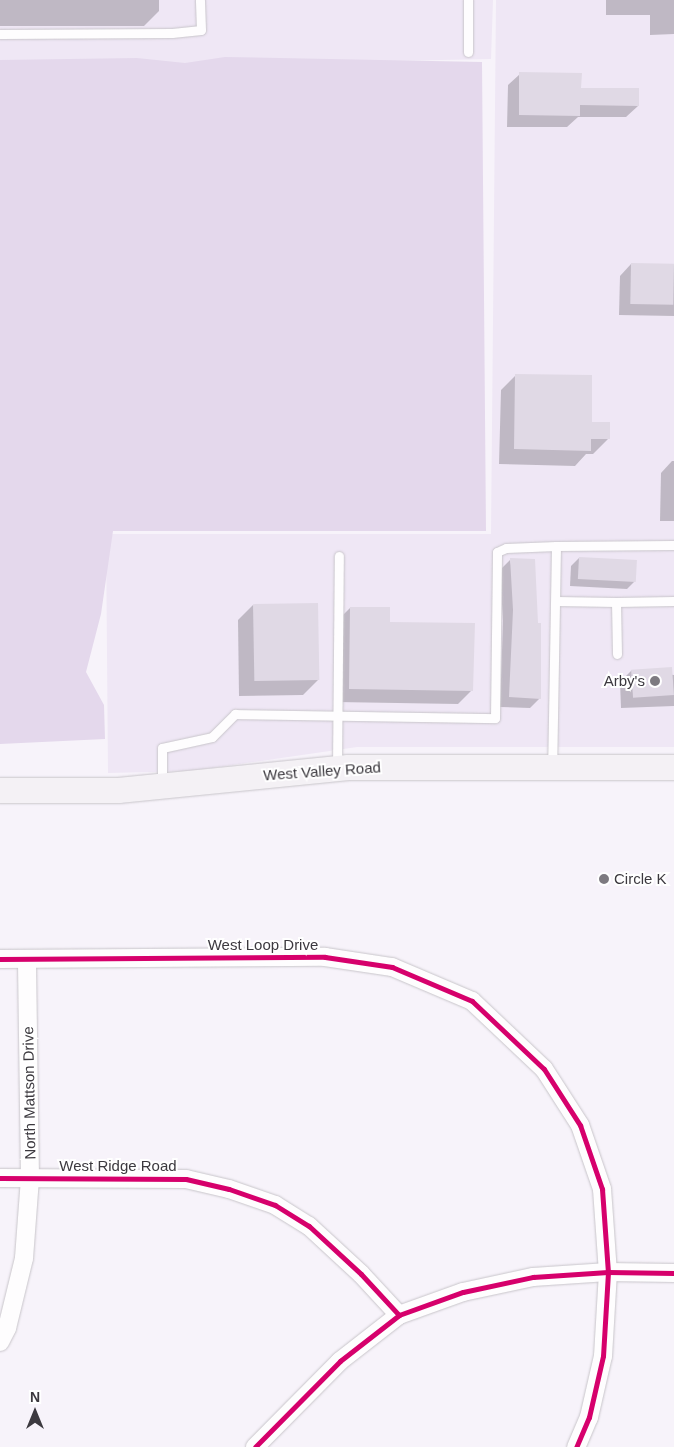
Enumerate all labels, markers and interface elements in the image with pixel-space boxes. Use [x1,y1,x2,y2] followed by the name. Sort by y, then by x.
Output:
[604,672,645,690] place label: Arby's
[649,675,661,687] marker: Arby's
[263,758,381,784] street label: West Valley Road
[614,870,667,888] place label: Circle K
[598,873,610,885] marker: Circle K
[208,936,318,954] street label: West Loop Drive
[19,1026,39,1160] street label: North Mattson Drive
[59,1157,177,1175] street label: West Ridge Road
[10,1387,60,1437] north arrow
[30,1389,40,1405] text: N

